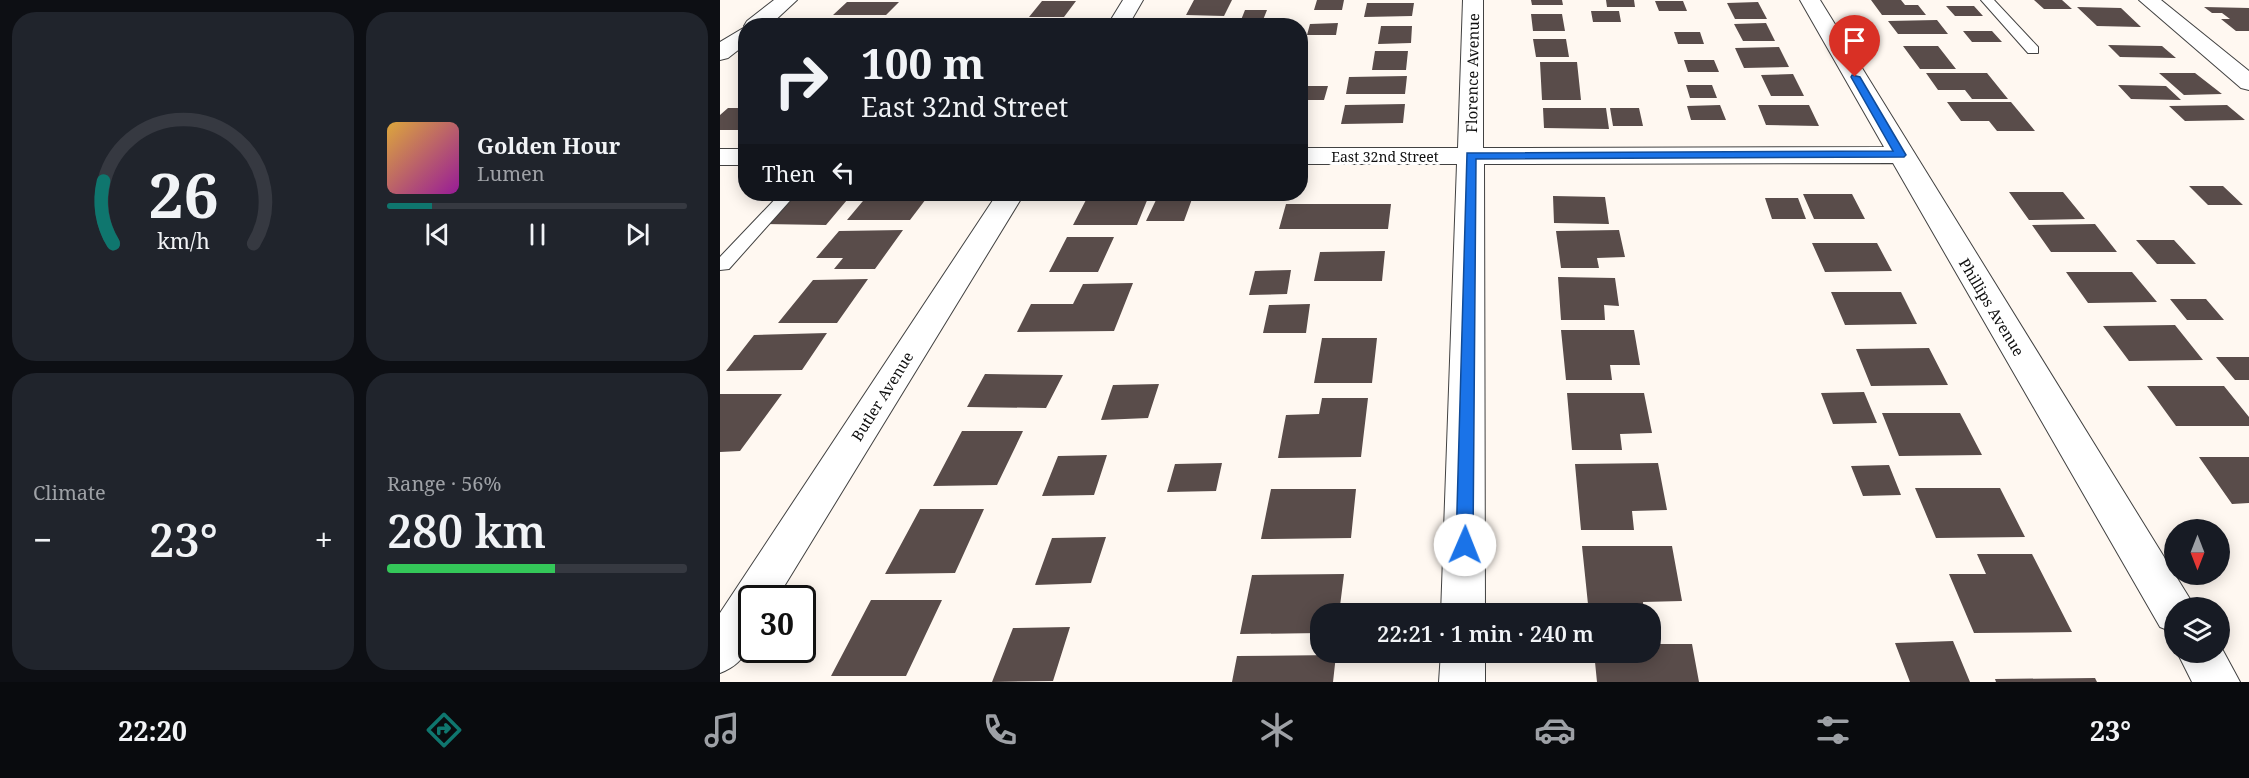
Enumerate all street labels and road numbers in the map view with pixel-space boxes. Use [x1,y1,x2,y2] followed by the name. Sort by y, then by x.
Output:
[1461,13,1483,133] street label: Florence Avenue
[1331,147,1439,166] street label: East 32nd Street
[1955,254,2029,360] street label: Phillips Avenue
[847,348,917,444] street label: Butler Avenue

